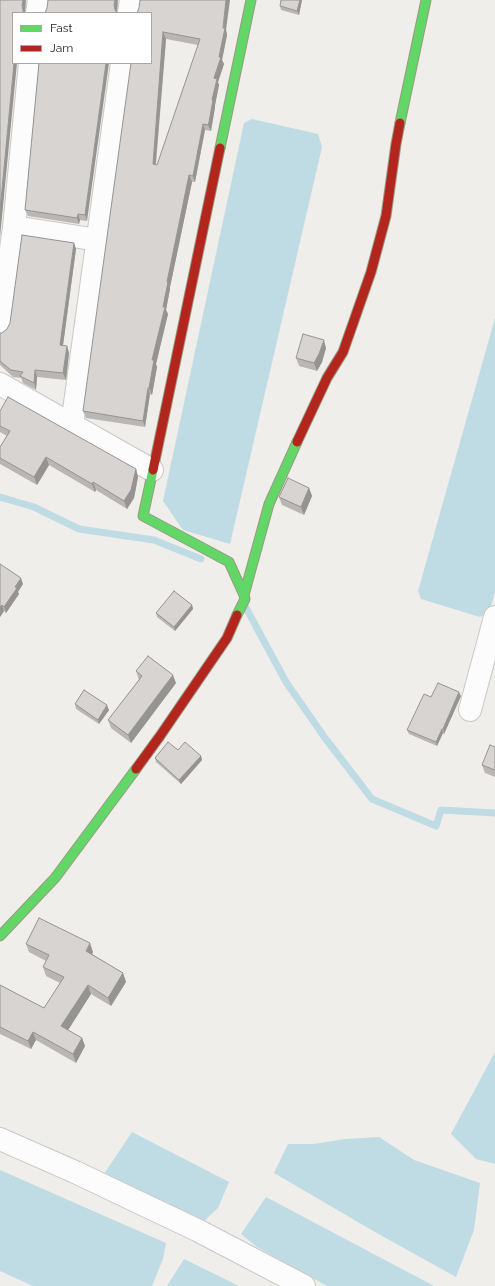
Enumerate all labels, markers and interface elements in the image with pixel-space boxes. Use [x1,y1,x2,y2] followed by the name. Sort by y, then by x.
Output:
[12,12,152,64] legend
[50,21,73,35] text: Fast
[50,41,73,55] text: Jam

